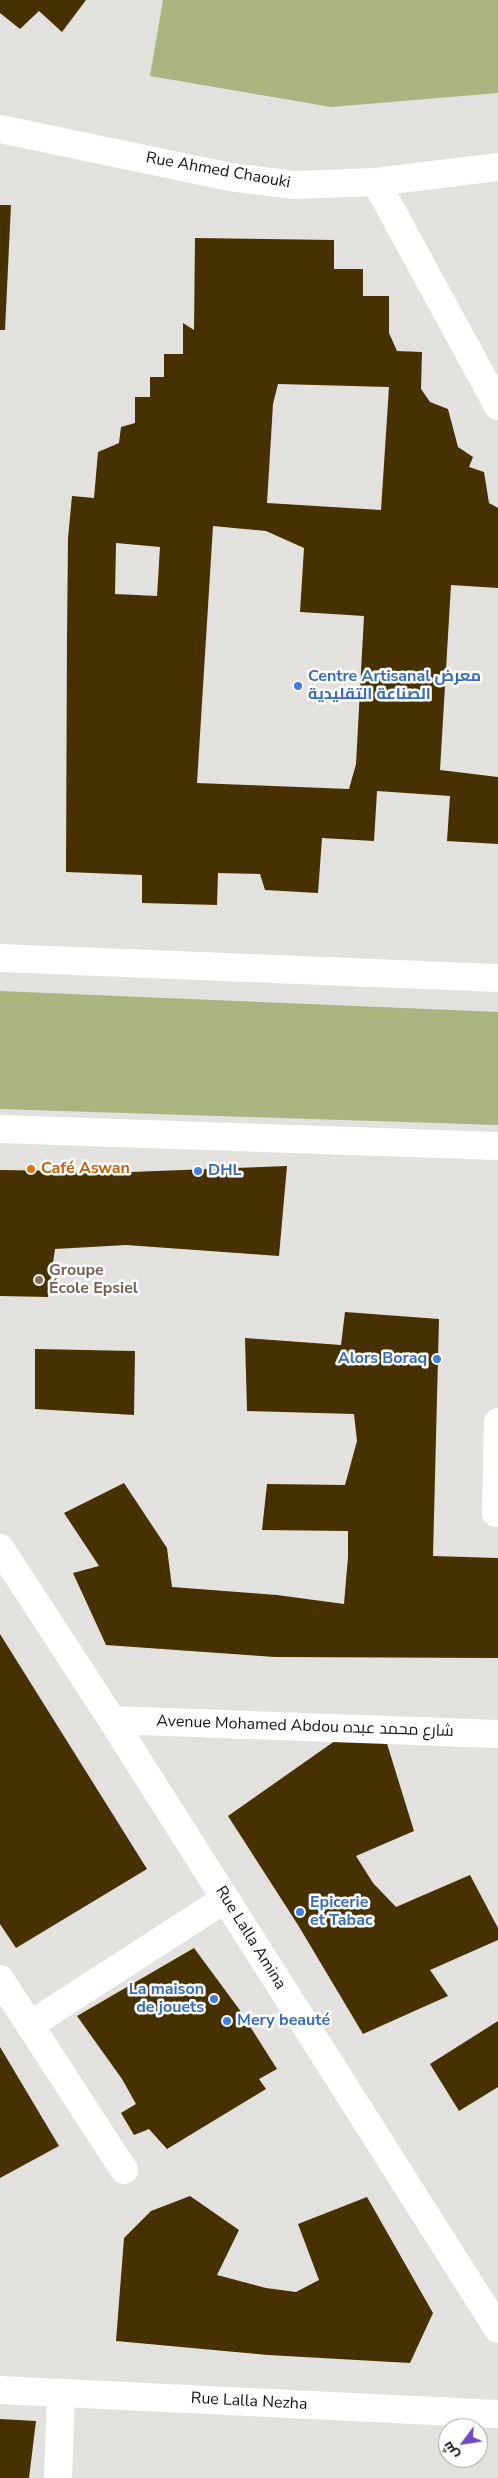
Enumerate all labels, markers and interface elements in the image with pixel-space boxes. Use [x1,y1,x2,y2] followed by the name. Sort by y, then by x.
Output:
[144,149,292,193] street label: Rue Ahmed Chaouki
[308,667,481,705] place label: Centre Artisanal معرض الصناعة التقليدية
[292,680,304,692] marker: Centre Artisanal معرض الصناعة التقليدية
[41,1159,130,1179] place label: Café Aswan
[208,1161,242,1181] place label: DHL
[25,1163,37,1175] marker: Café Aswan
[192,1165,204,1177] marker: DHL
[49,1261,138,1299] place label: Groupe École Epsiel
[33,1274,45,1286] marker: Groupe École Epsiel
[338,1349,427,1369] place label: Alors Boraq
[431,1353,443,1365] marker: Alors Boraq
[156,1712,454,1742] street label: Avenue Mohamed Abdou شارع محمد عبده
[211,1883,289,1993] street label: Rue Lalla Amina
[310,1893,372,1931] place label: Epicerie et Tabac
[294,1906,306,1918] marker: Epicerie et Tabac
[129,1980,204,2018] place label: La maison de jouets
[208,1993,220,2005] marker: La maison de jouets
[237,2011,330,2031] place label: Mery beauté
[221,2015,233,2027] marker: Mery beauté
[190,2389,308,2415] street label: Rue Lalla Nezha
[438,2418,488,2468] north arrow
[438,2438,463,2463] text: ش

